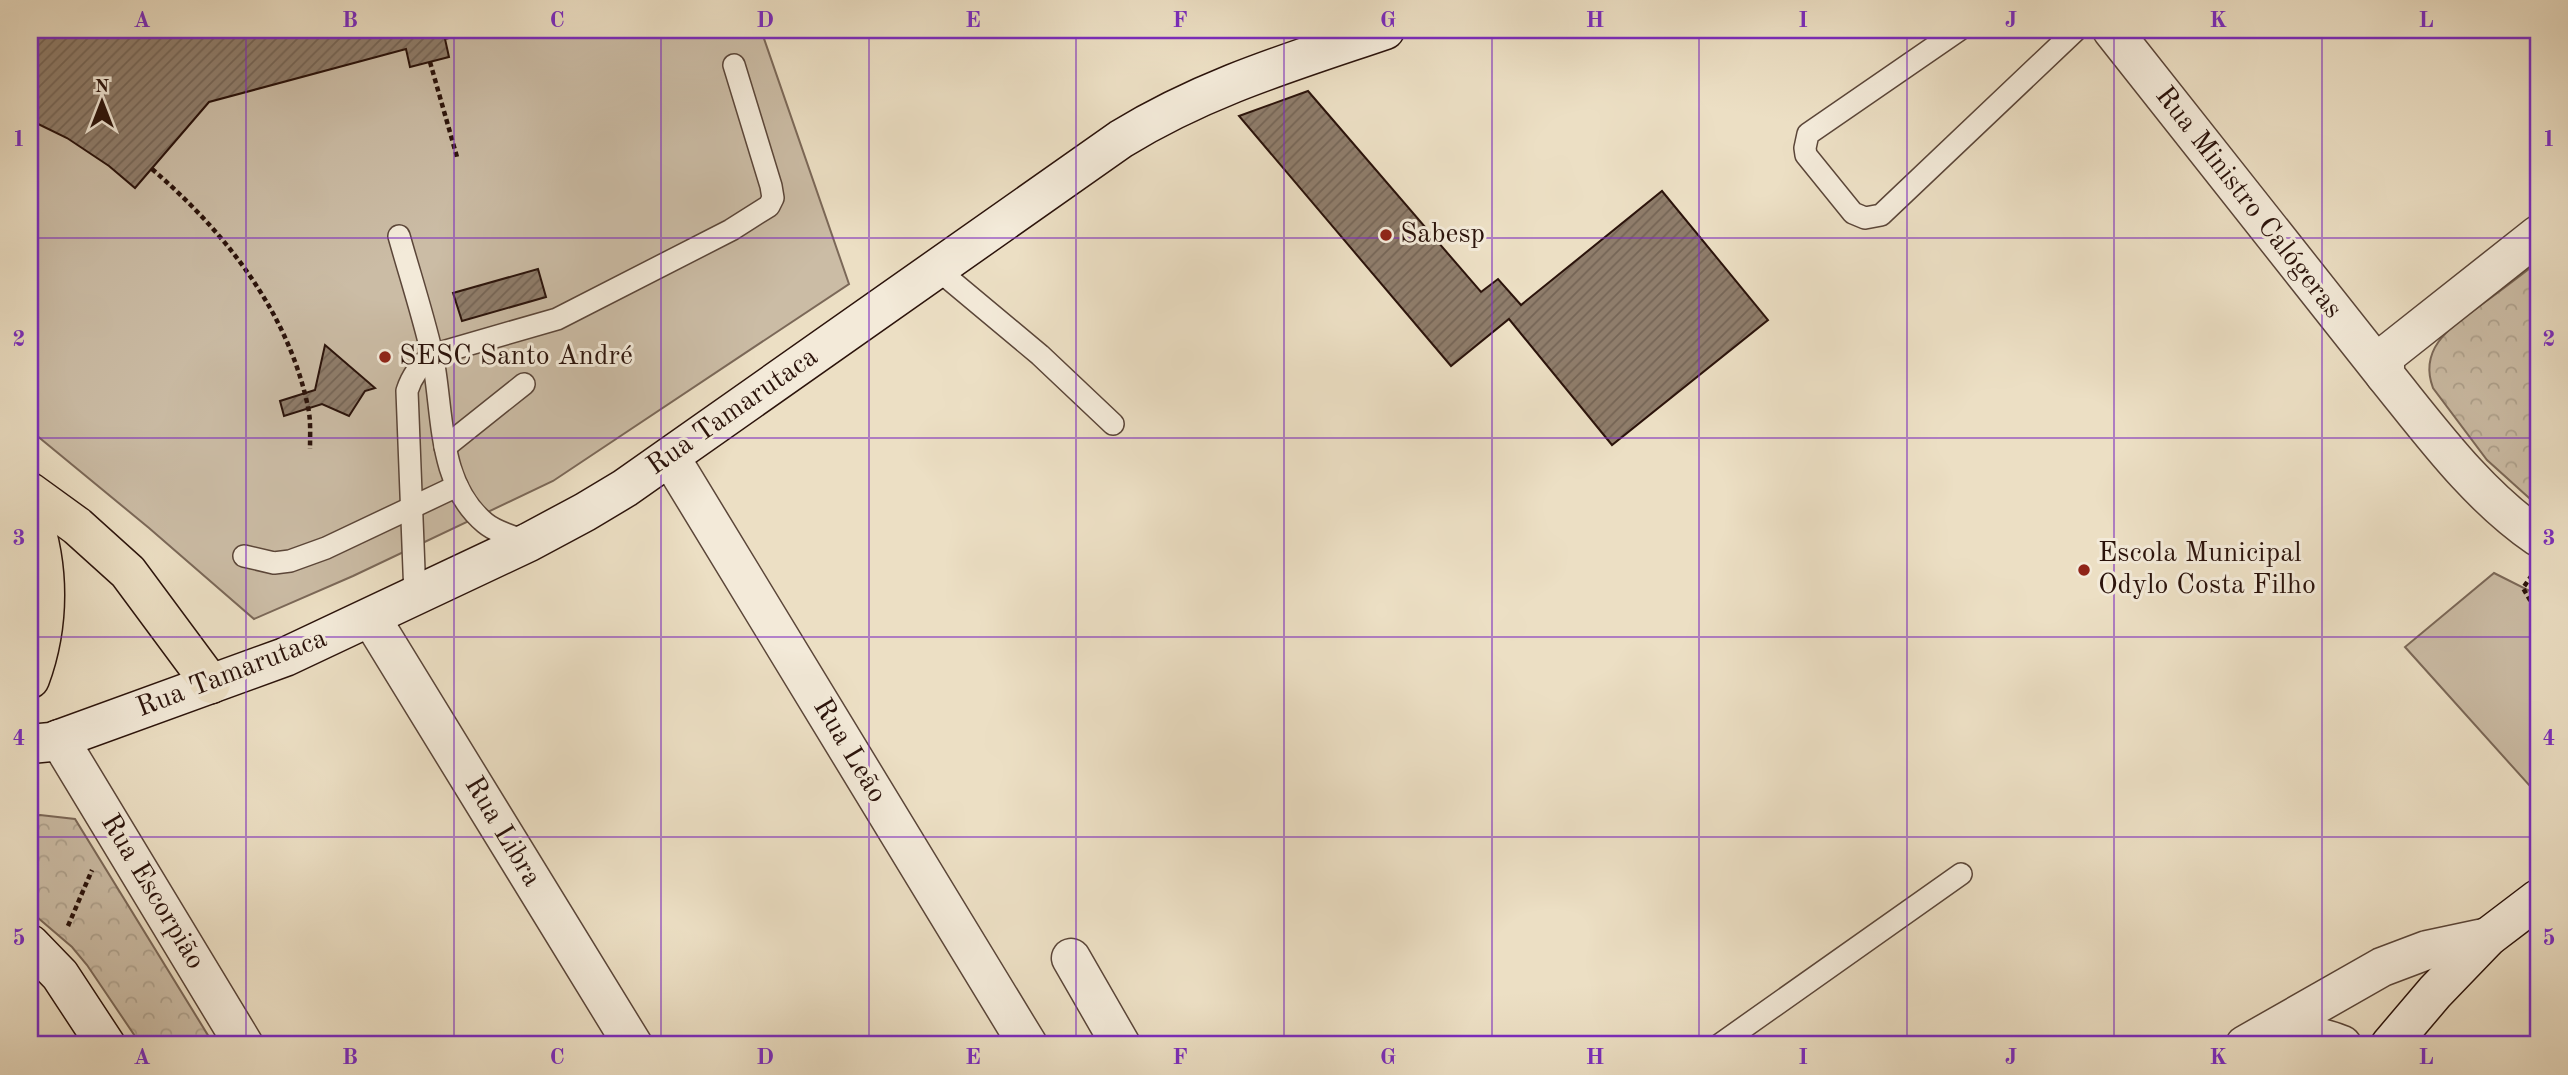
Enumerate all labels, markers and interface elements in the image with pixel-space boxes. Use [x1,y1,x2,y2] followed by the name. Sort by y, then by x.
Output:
[133,9,151,32] text: A
[342,9,358,32] text: B
[549,9,565,32] text: C
[756,9,774,32] text: D
[965,9,981,32] text: E
[1172,9,1188,32] text: F
[1380,9,1396,32] text: G
[1586,9,1604,32] text: H
[1798,9,1808,32] text: I
[2005,9,2017,32] text: J
[2209,9,2227,32] text: K
[2418,9,2434,32] text: L
[66,66,136,136] north arrow
[95,78,110,97] text: N
[2149,82,2347,324] street label: Rua Ministro Calógeras
[12,128,26,151] text: 1
[2542,128,2556,151] text: 1
[1400,221,1485,249] place label: Sabesp
[1378,227,1394,243] marker: Sabesp
[12,328,26,351] text: 2
[2542,328,2556,351] text: 2
[399,343,633,371] place label: SESC Santo André
[643,343,824,481] street label: Rua Tamarutaca
[377,349,393,365] marker: SESC Santo André
[12,527,26,550] text: 3
[2542,527,2556,550] text: 3
[2098,540,2316,600] place label: Escola Municipal Odylo Costa Filho
[2076,562,2092,578] marker: Escola Municipal Odylo Costa Filho
[133,625,331,723] street label: Rua Tamarutaca
[807,694,891,808] street label: Rua Leão
[12,727,26,750] text: 4
[2542,727,2556,750] text: 4
[458,772,546,892] street label: Rua Libra
[95,810,209,974] street label: Rua Escorpião
[12,927,26,950] text: 5
[2542,927,2556,950] text: 5
[133,1046,151,1069] text: A
[342,1046,358,1069] text: B
[549,1046,565,1069] text: C
[756,1046,774,1069] text: D
[965,1046,981,1069] text: E
[1172,1046,1188,1069] text: F
[1380,1046,1396,1069] text: G
[1586,1046,1604,1069] text: H
[1798,1046,1808,1069] text: I
[2005,1046,2017,1069] text: J
[2209,1046,2227,1069] text: K
[2418,1046,2434,1069] text: L

